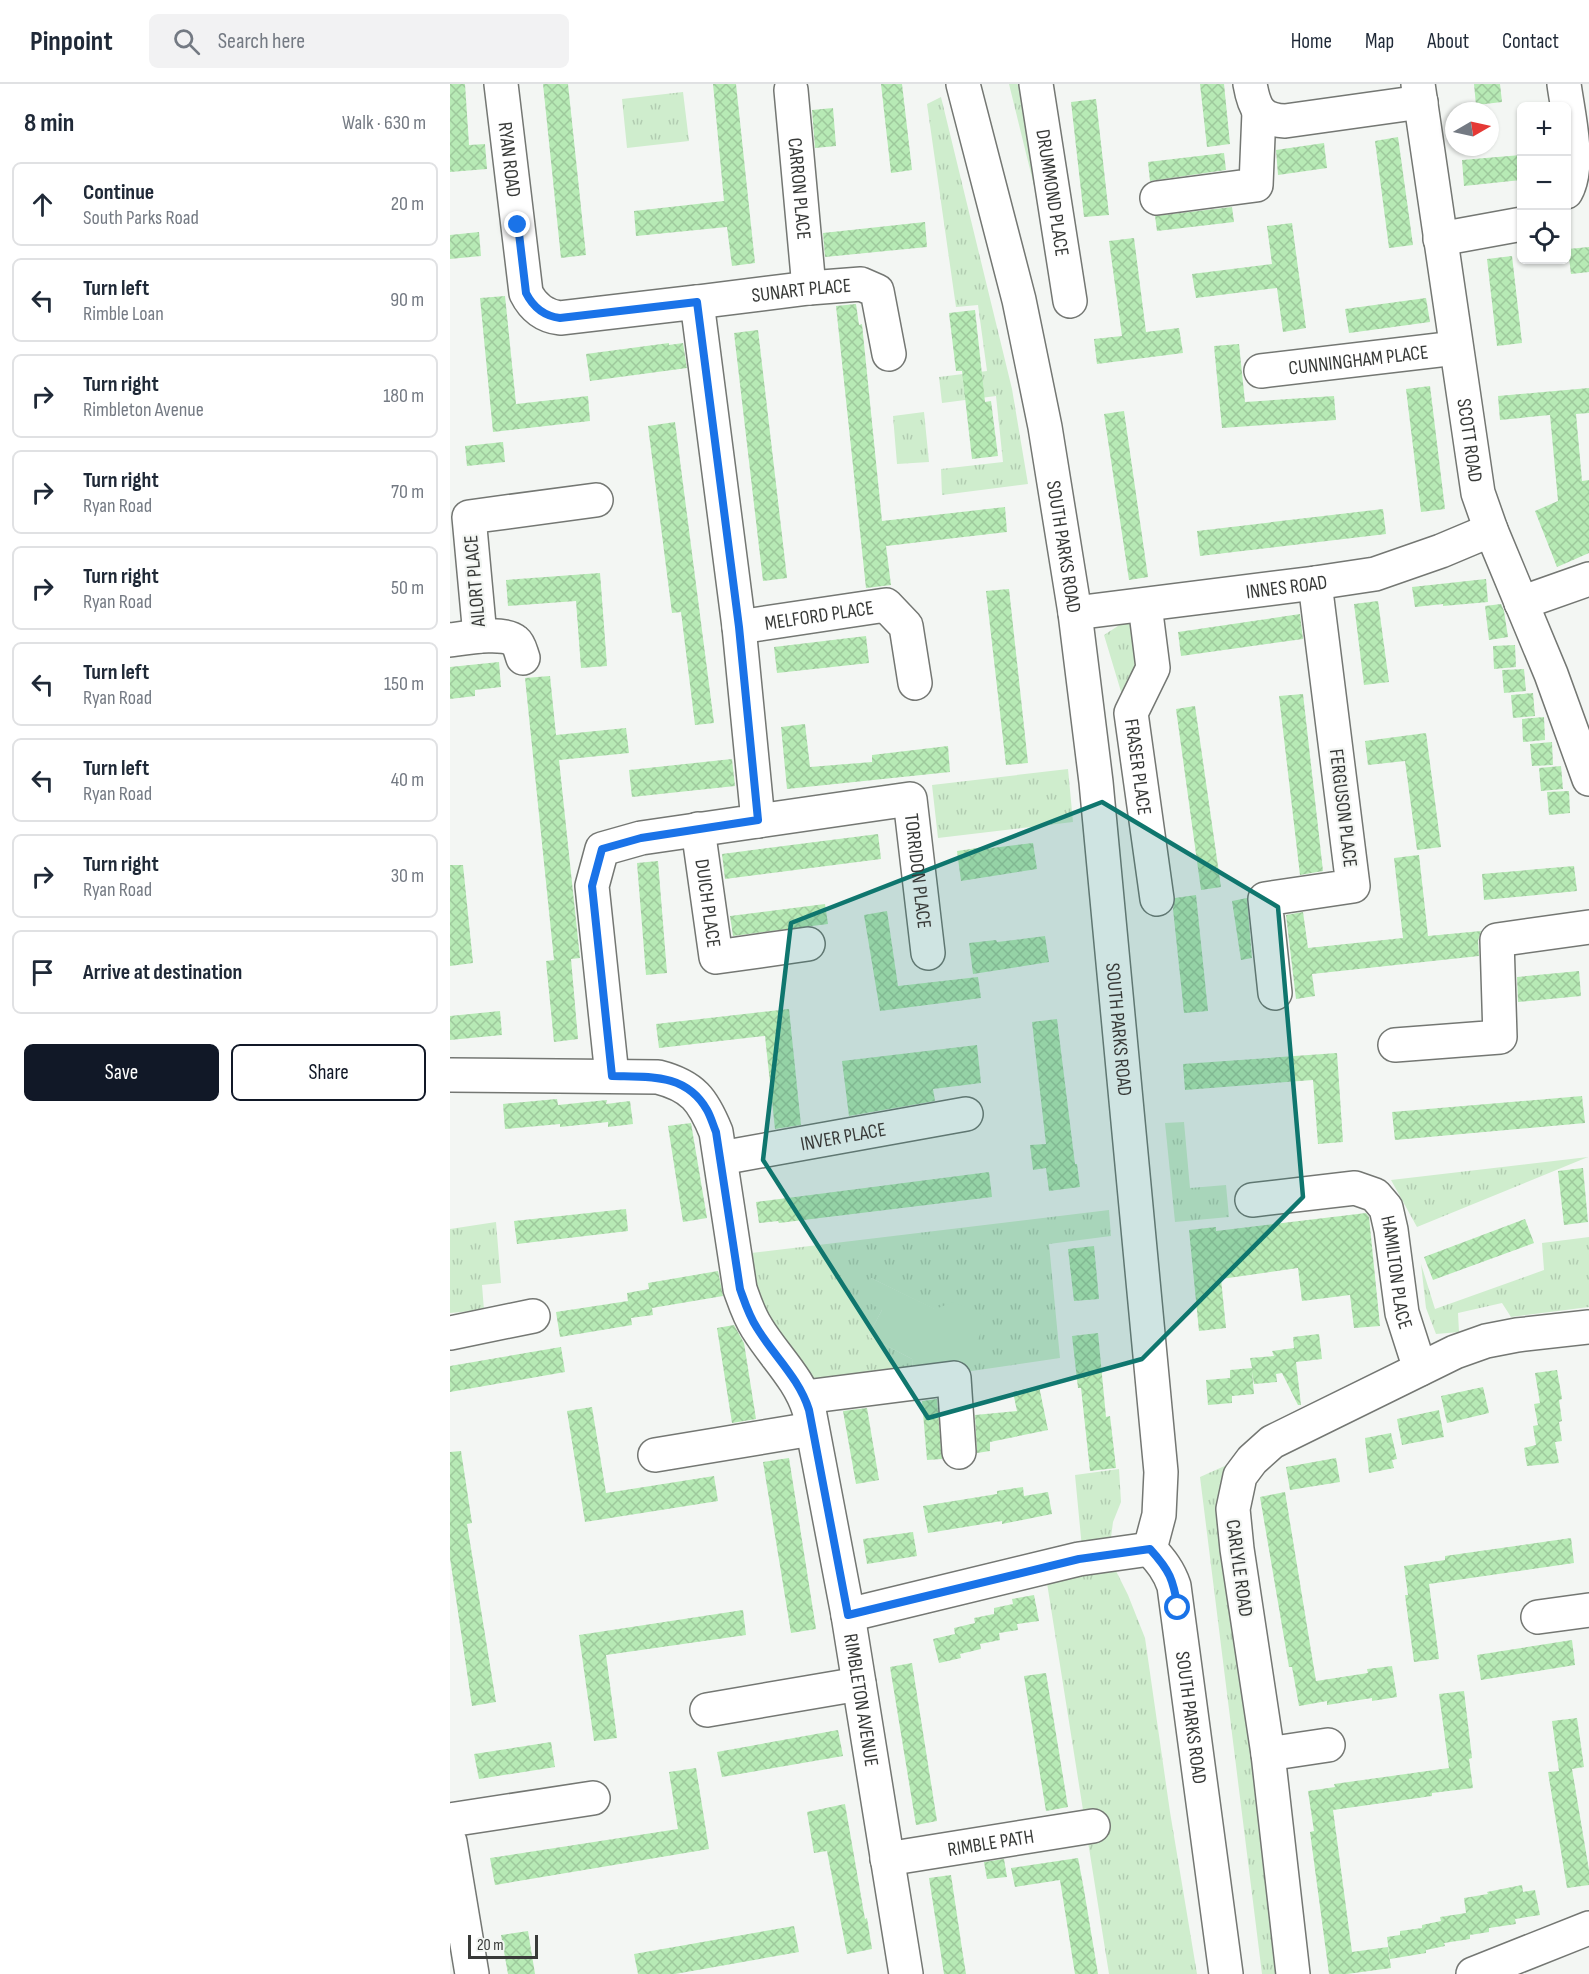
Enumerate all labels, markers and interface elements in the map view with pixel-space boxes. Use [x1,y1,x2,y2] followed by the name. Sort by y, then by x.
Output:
[149,14,569,68] search box
[30,25,113,58] text: Pinpoint
[170,25,203,58] icon: search
[218,28,305,55] text: Search here
[1291,29,1332,54] text: Home
[1365,29,1394,54] text: Map
[1427,29,1469,54] text: About
[1502,29,1559,54] text: Contact
[1445,102,1499,156] north arrow
[1517,102,1571,264] map controls
[1517,102,1571,156] button: +
[24,108,74,139] text: 8 min
[342,111,426,135] text: Walk · 630 m
[493,121,525,199] street label: RYAN ROAD
[1030,128,1074,258] street label: DRUMMOND PLACE
[782,137,816,241] street label: CARRON PLACE
[1517,156,1571,210] button: −
[83,179,154,206] text: Continue
[26,188,59,221] icon: ahead
[391,192,424,216] text: 20 m
[83,206,199,230] text: South Parks Road
[1517,210,1571,264] button: locate
[504,211,530,237] route end
[750,274,852,308] street label: SUNART PLACE
[83,275,149,302] text: Turn left
[26,284,59,317] icon: left
[390,288,424,312] text: 90 m
[83,302,164,326] text: Rimble Loan
[1287,340,1430,381] street label: CUNNINGHAM PLACE
[83,371,159,398] text: Turn right
[26,380,59,413] icon: right
[383,384,424,408] text: 180 m
[1451,397,1487,484] street label: SCOTT ROAD
[83,398,204,422] text: Rimbleton Avenue
[83,467,159,494] text: Turn right
[26,476,59,509] icon: right
[1041,479,1086,615] street label: SOUTH PARKS ROAD
[391,480,424,504] text: 70 m
[83,494,152,518] text: Ryan Road
[459,534,491,629] street label: AILORT PLACE
[83,563,159,590] text: Turn right
[1244,570,1329,605] street label: INNES ROAD
[26,572,59,605] icon: right
[391,576,424,600] text: 50 m
[83,590,152,614] text: Ryan Road
[763,596,875,636] street label: MELFORD PLACE
[83,659,149,686] text: Turn left
[26,668,59,701] icon: left
[384,672,424,696] text: 150 m
[83,686,152,710] text: Ryan Road
[1119,717,1156,817] street label: FRASER PLACE
[1324,747,1362,869] street label: FERGUSON PLACE
[83,755,149,782] text: Turn left
[26,764,59,797] icon: left
[391,768,424,792] text: 40 m
[83,782,152,806] text: Ryan Road
[899,812,936,930] street label: TORRIDON PLACE
[83,851,159,878] text: Turn right
[689,858,726,949] street label: DUICH PLACE
[26,860,59,893] icon: right
[391,864,424,888] text: 30 m
[83,878,152,902] text: Ryan Road
[26,956,59,989] icon: arrive
[83,959,242,986] text: Arrive at destination
[1100,962,1137,1097] street label: SOUTH PARKS ROAD
[24,1044,219,1101] button: Save
[231,1044,426,1101] button: Share
[799,1118,888,1157] street label: INVER PLACE
[1375,1213,1417,1332] street label: HAMILTON PLACE
[1220,1518,1258,1618] street label: CARLYLE ROAD
[1164,1594,1190,1620] route start
[838,1632,883,1768] street label: RIMBLETON AVENUE
[1170,1650,1211,1786] street label: SOUTH PARKS ROAD
[946,1825,1036,1862] street label: RIMBLE PATH
[468,1932,538,1960] scale bar
[477,1936,504,1955] text: 20 m

